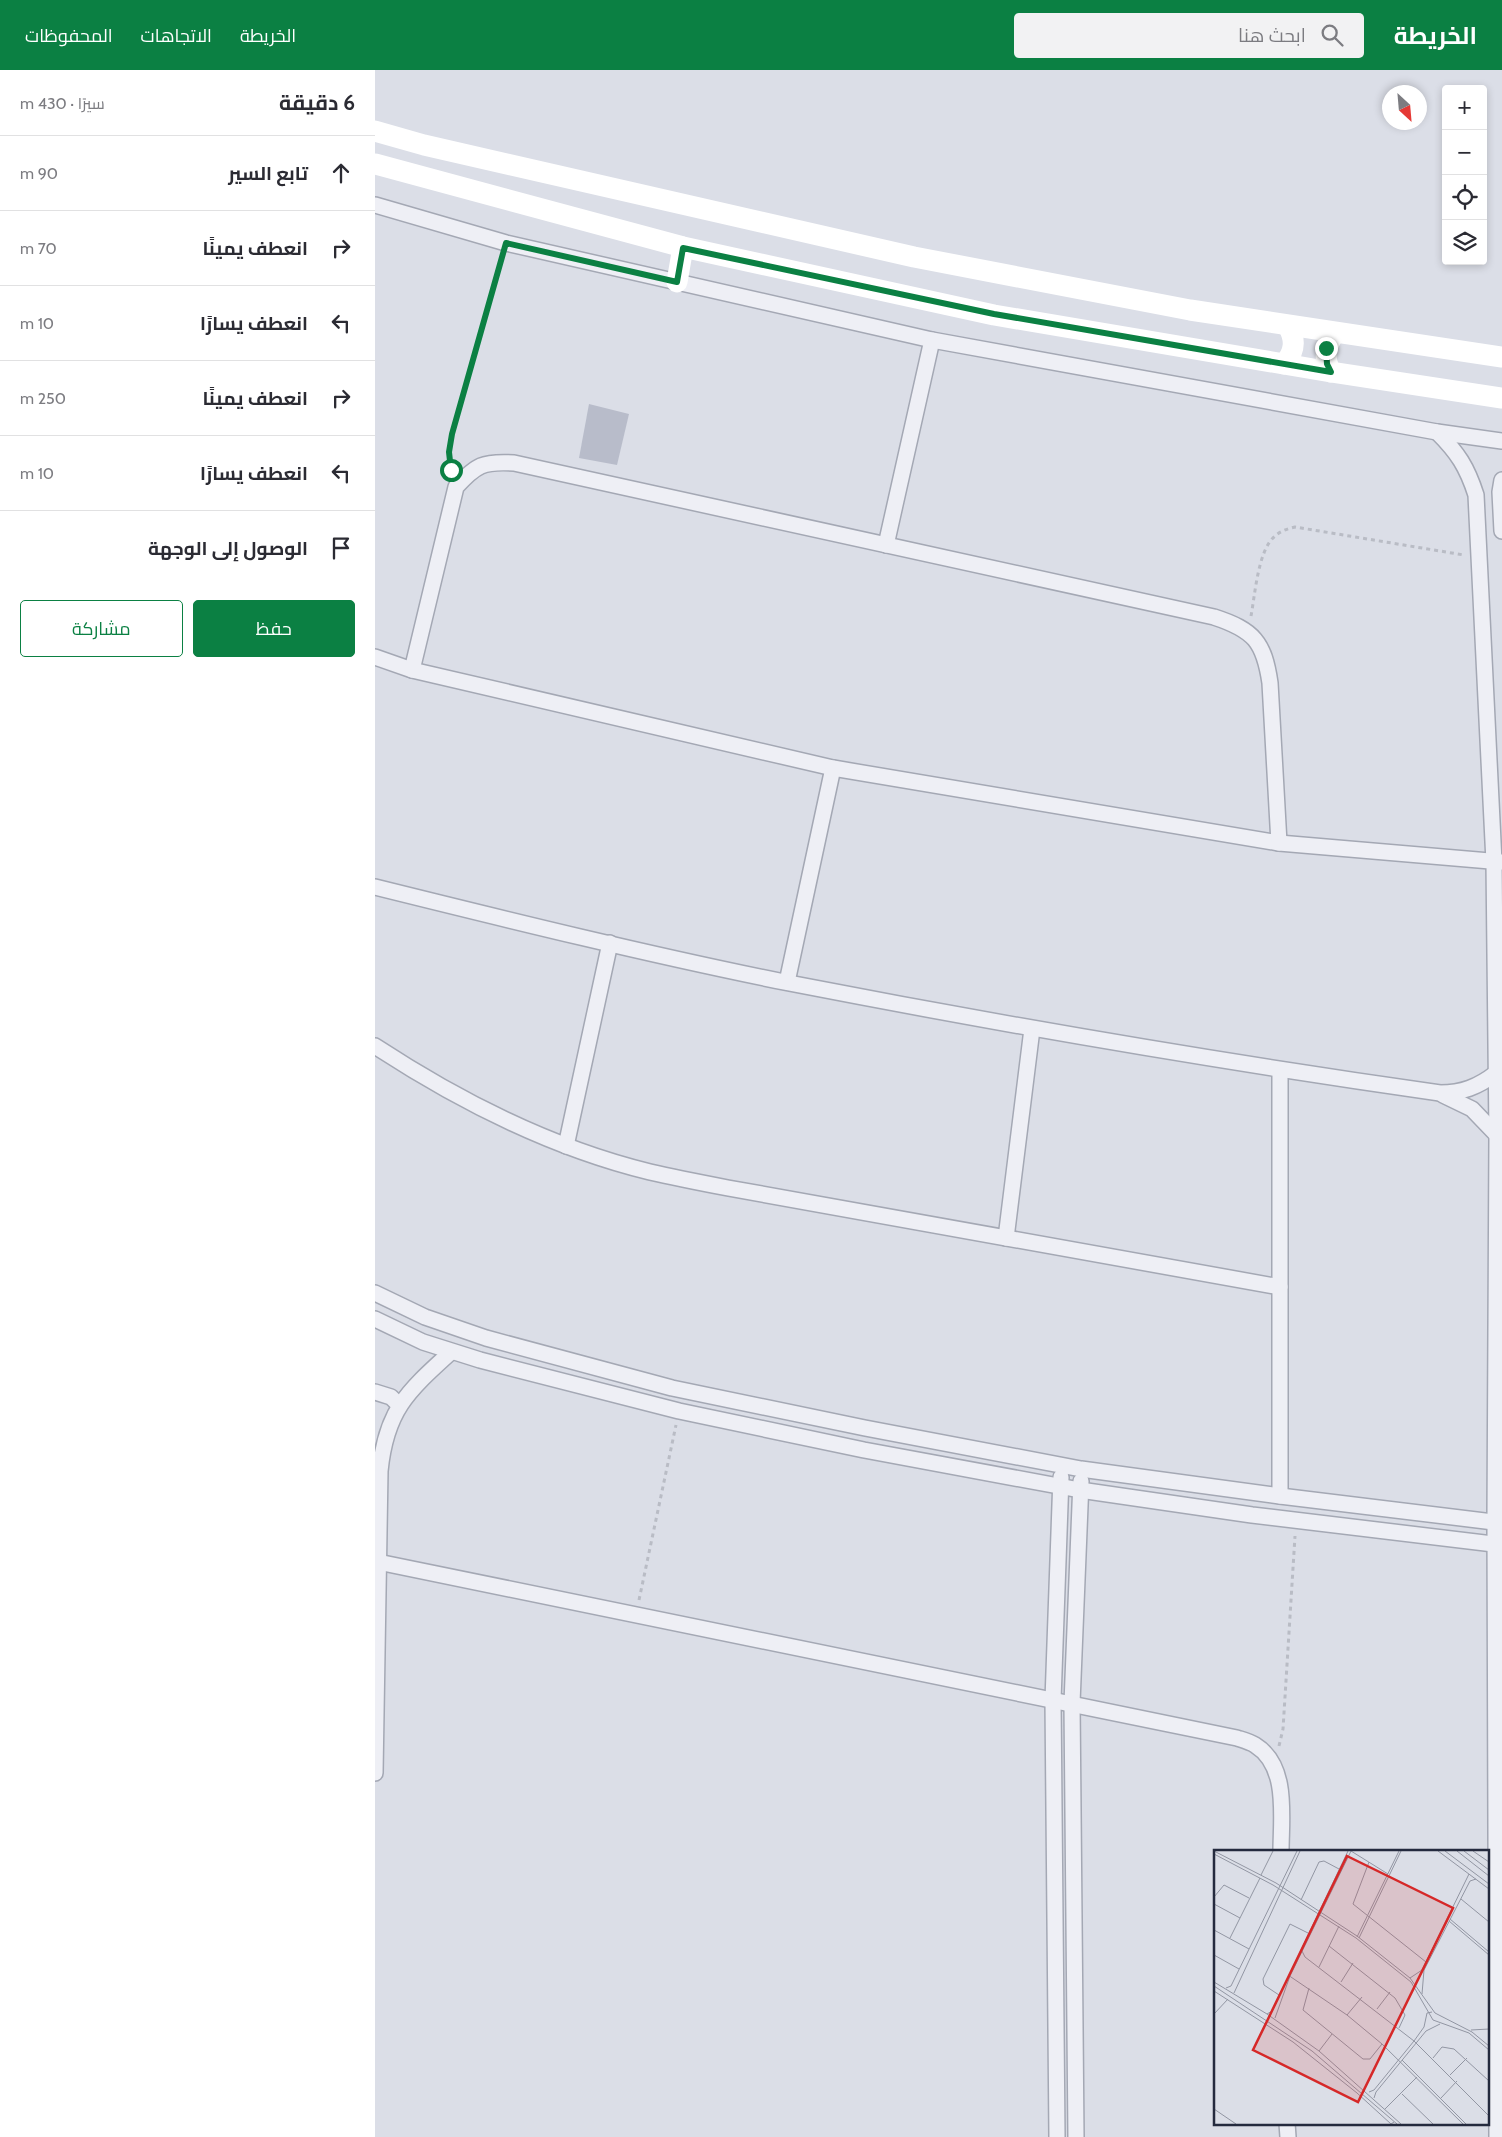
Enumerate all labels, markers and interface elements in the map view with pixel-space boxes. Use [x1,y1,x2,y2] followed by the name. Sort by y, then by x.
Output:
[1014,13,1364,58] search box
[1318,21,1346,49] icon: search
[1394,21,1477,50] text: الخريطة
[1238,24,1306,47] text: ابحث هنا
[25,25,113,47] text: المحفوظات
[141,25,212,47] text: الاتجاهات
[240,25,296,47] text: الخريطة
[1382,85,1427,130] north arrow
[1442,85,1487,265] map controls
[1442,85,1487,130] button: +
[279,90,355,115] text: 6 دقيقة
[20,94,105,113] text: سيرًا · 430 m
[1442,130,1487,175] button: −
[327,159,355,187] icon: ahead
[228,162,308,185] text: تابع السير
[20,164,58,183] text: 90 m
[1442,175,1487,220] button: locate
[1442,220,1487,265] button: layers
[327,234,355,262] icon: right
[202,237,308,260] text: انعطف يمينًا
[20,239,57,258] text: 70 m
[327,309,355,337] icon: left
[200,312,308,335] text: انعطف يسارًا
[20,314,54,333] text: 10 m
[1315,337,1338,360] route end
[327,384,355,412] icon: right
[202,387,308,410] text: انعطف يمينًا
[20,389,66,408] text: 250 m
[327,459,355,487] icon: left
[440,459,463,482] route start
[200,462,308,485] text: انعطف يسارًا
[20,464,54,483] text: 10 m
[327,534,355,562] icon: arrive
[148,537,308,560] text: الوصول إلى الوجهة
[20,600,183,657] button: مشاركة
[193,600,355,657] button: حفظ
[1214,1850,1489,2124] inset map

